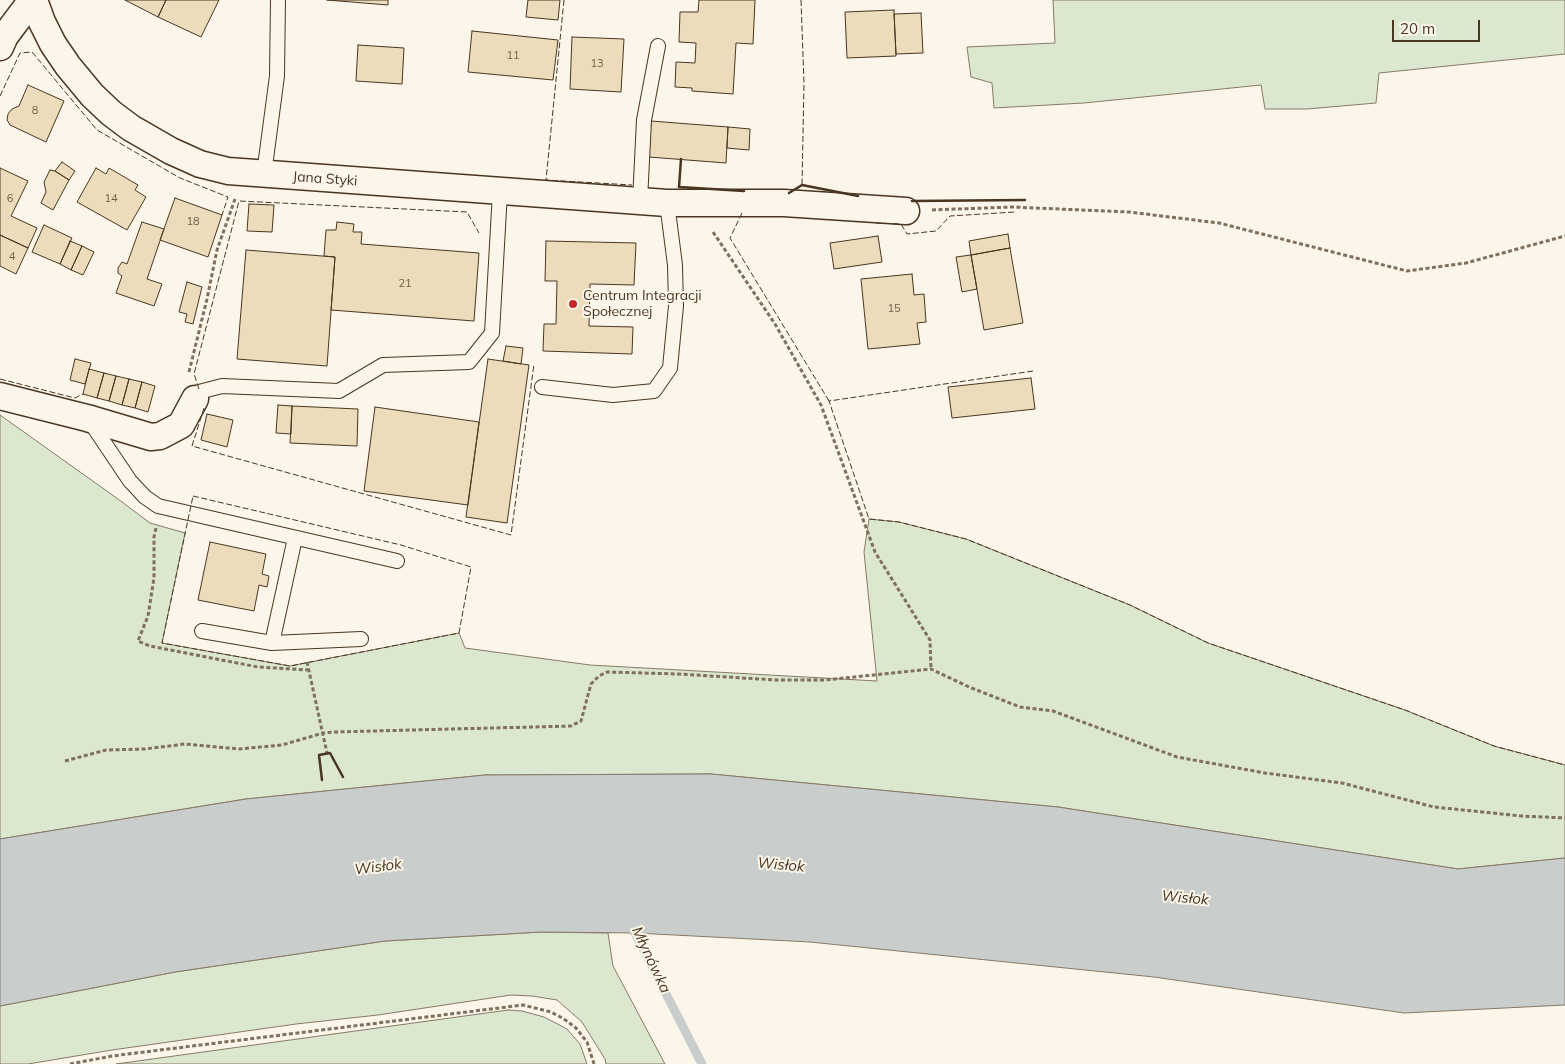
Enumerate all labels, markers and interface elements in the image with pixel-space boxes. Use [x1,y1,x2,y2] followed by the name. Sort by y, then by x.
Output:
[1395,10,1482,42] scale bar
[1400,19,1435,38] text: 20 m
[506,49,520,63] house number: 11
[590,57,604,71] house number: 13
[32,104,38,118] house number: 8
[292,168,358,190] street label: Jana Styki
[7,192,13,206] house number: 6
[104,192,118,206] house number: 14
[186,215,200,229] house number: 18
[9,250,15,264] house number: 4
[398,277,412,291] house number: 21
[583,288,702,321] place label: Centrum Integracji Społecznej
[567,298,579,310] marker: Centrum Integracji Społecznej
[887,302,901,316] house number: 15
[757,854,805,876] water label: Wisłok
[353,855,403,879] water label: Wisłok
[1161,887,1209,909] water label: Wisłok
[628,924,674,996] water label: Młynówka

